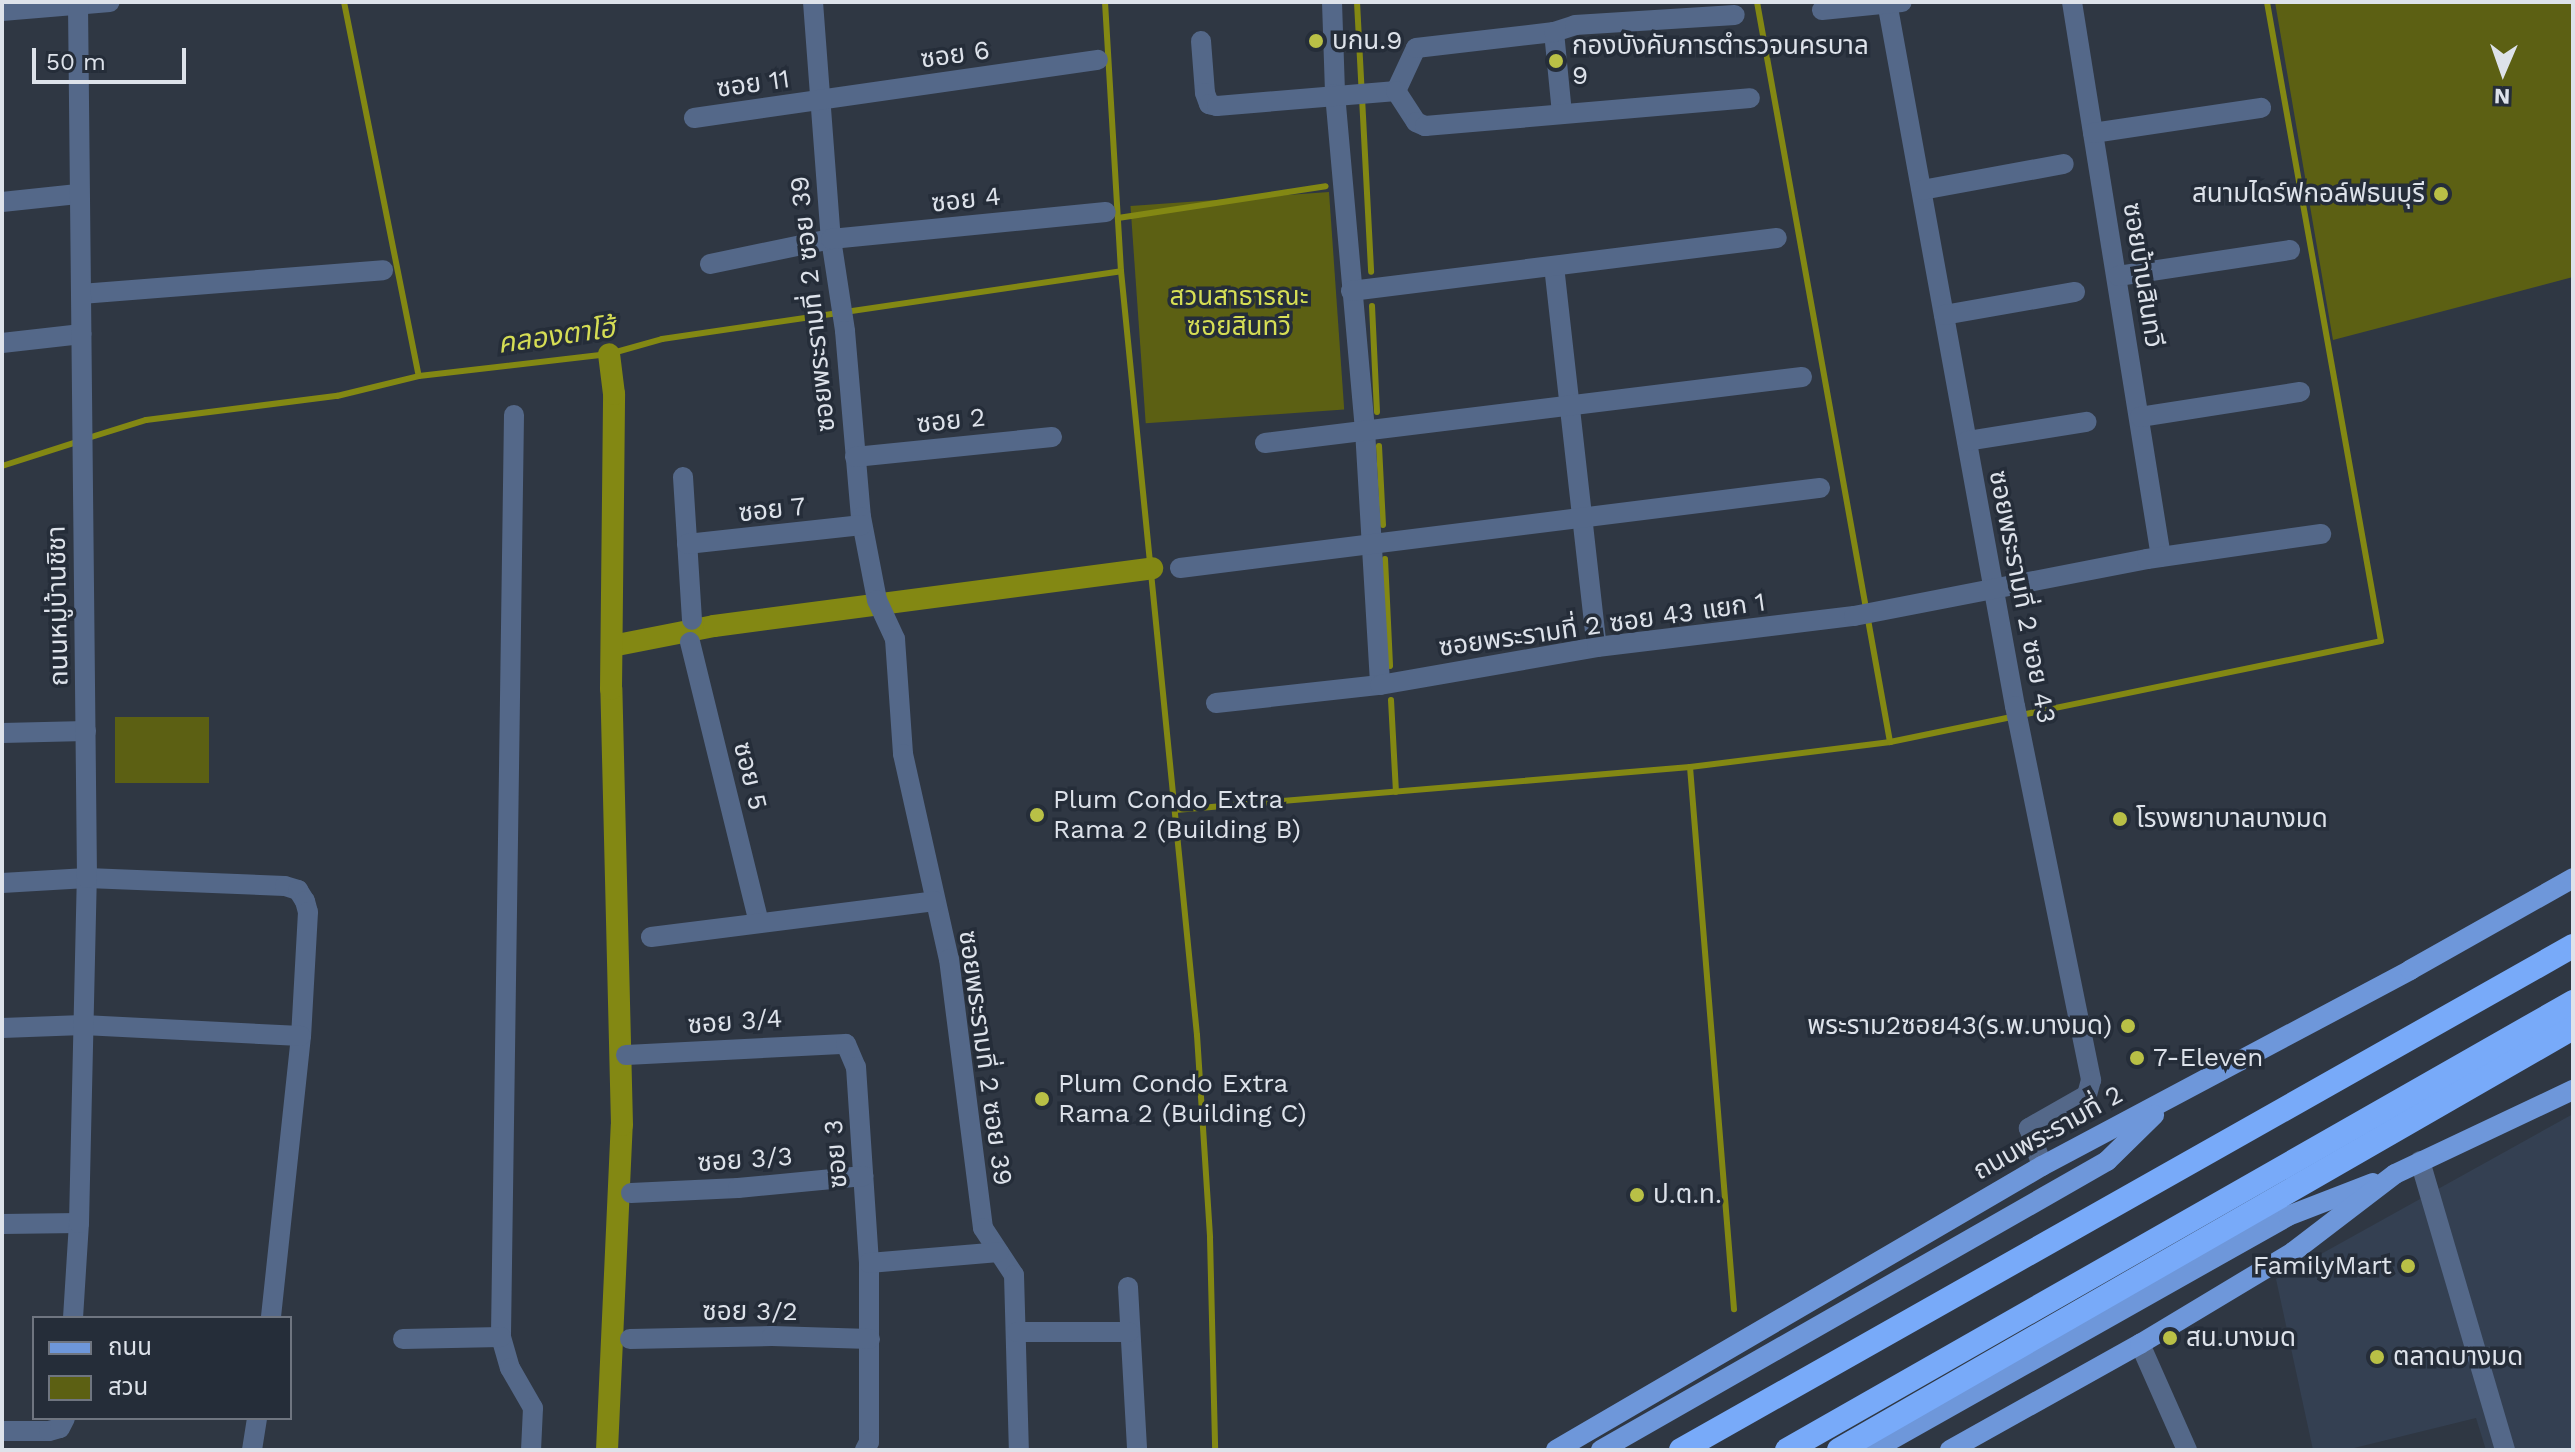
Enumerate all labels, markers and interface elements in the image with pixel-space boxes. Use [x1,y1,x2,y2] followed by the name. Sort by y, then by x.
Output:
[1332,25,1402,57] place label: บกน.9
[1572,30,1869,92] place label: กองบังคับการตำรวจนครบาล 9
[36,32,190,82] scale bar
[1307,32,1325,50] marker: บกน.9
[2463,32,2543,112] north arrow
[918,35,992,75] street label: ซอย 6
[46,48,106,76] text: 50 m
[1547,52,1565,70] marker: กองบังคับการตำรวจนครบาล 9
[714,63,792,105] street label: ซอย 11
[2494,84,2511,109] text: N
[784,174,842,434] street label: ซอยพระรามที่ 2 ซอย 39
[2192,178,2425,210] place label: สนามไดร์ฟกอล์ฟธนบุรี
[930,181,1002,219] street label: ซอย 4
[2432,185,2450,203] marker: สนามไดร์ฟกอล์ฟธนบุรี
[2116,200,2170,350] street label: ซอยบ้านสินทวี
[1170,281,1308,342] park label: สวนสาธารณะ ซอยสินทวี
[495,311,617,361] water label: คลองตาโฮ้
[915,402,987,440] street label: ซอย 2
[1982,468,2062,726] street label: ซอยพระรามที่ 2 ซอย 43
[736,491,808,529] street label: ซอย 7
[41,526,75,686] street label: ถนนหมู่บ้านชิชา
[1436,587,1768,663] street label: ซอยพระรามที่ 2 ซอย 43 แยก 1
[727,739,773,813] street label: ซอย 5
[1053,784,1301,846] place label: Plum Condo Extra Rama 2 (Building B)
[2136,803,2328,835] place label: โรงพยาบาลบางมด
[1028,806,1046,824] marker: Plum Condo Extra Rama 2 (Building B)
[2111,810,2129,828] marker: โรงพยาบาลบางมด
[952,928,1018,1188] street label: ซอยพระรามที่ 2 ซอย 39
[687,1003,783,1041] street label: ซอย 3/4
[1807,1010,2112,1042] place label: พระราม2ซอย43(ร.พ.บางมด)
[2119,1017,2137,1035] marker: พระราม2ซอย43(ร.พ.บางมด)
[2153,1042,2263,1074] place label: 7-Eleven
[2128,1049,2146,1067] marker: 7-Eleven
[1058,1068,1307,1130] place label: Plum Condo Extra Rama 2 (Building C)
[1968,1079,2128,1187] street label: ถนนพระรามที่ 2
[1033,1090,1051,1108] marker: Plum Condo Extra Rama 2 (Building C)
[818,1119,854,1189] street label: ซอย 3
[696,1141,794,1179] street label: ซอย 3/3
[1653,1179,1722,1211] place label: ป.ต.ท.
[1628,1186,1646,1204] marker: ป.ต.ท.
[2253,1250,2392,1282] place label: FamilyMart
[2399,1257,2417,1275] marker: FamilyMart
[702,1296,798,1328] street label: ซอย 3/2
[32,1316,292,1420] legend
[2186,1322,2296,1354] place label: สน.บางมด
[2161,1329,2179,1347] marker: สน.บางมด
[108,1333,152,1361] text: ถนน
[2393,1341,2523,1373] place label: ตลาดบางมด
[2368,1348,2386,1366] marker: ตลาดบางมด
[108,1373,148,1401] text: สวน

